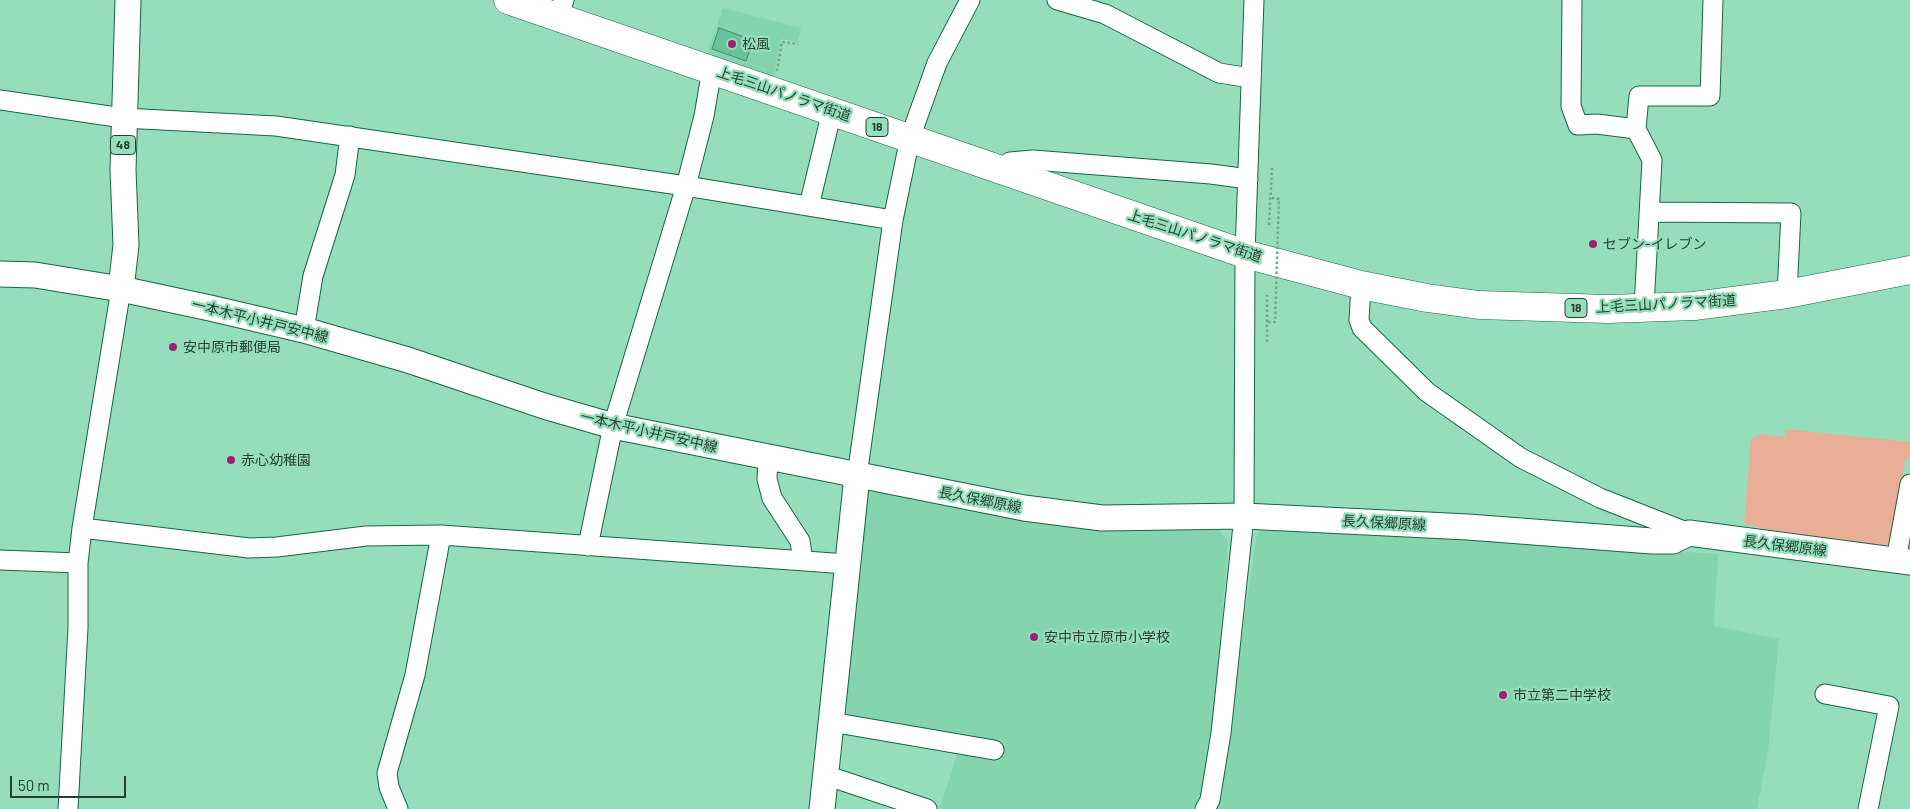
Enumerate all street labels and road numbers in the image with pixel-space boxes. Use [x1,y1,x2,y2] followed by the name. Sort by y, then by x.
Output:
[715,63,853,125] street label: 上毛三山パノラマ街道
[866,118,888,136] road number: 18
[110,136,136,154] road number: 48
[1126,206,1264,266] street label: 上毛三山パノラマ街道
[1596,292,1736,316] street label: 上毛三山パノラマ街道
[190,296,330,346] street label: 一本木平小井戸安中線
[1565,298,1587,318] road number: 18
[579,408,719,456] street label: 一本木平小井戸安中線
[937,484,1023,516] street label: 長久保郷原線
[1342,512,1426,534] street label: 長久保郷原線
[1742,533,1828,559] street label: 長久保郷原線

